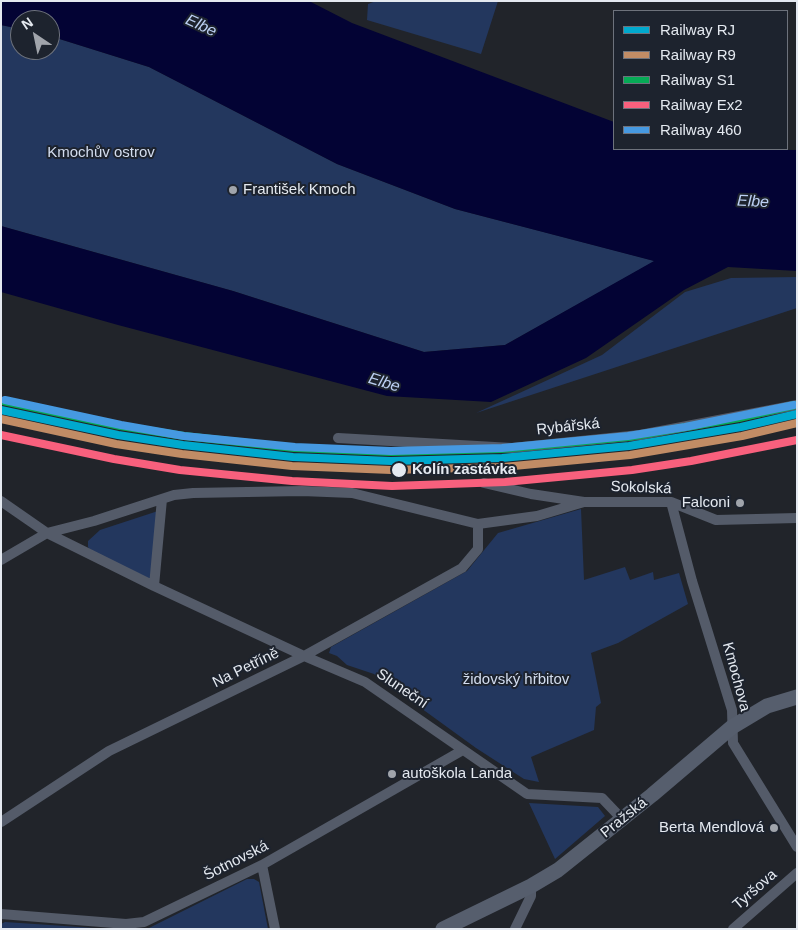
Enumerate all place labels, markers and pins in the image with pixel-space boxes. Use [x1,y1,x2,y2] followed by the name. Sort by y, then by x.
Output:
[243,181,356,199] place label: František Kmoch
[227,184,239,196] marker: František Kmoch
[390,461,408,479] marker: Kolín zastávka
[412,461,516,479] place label: Kolín zastávka
[682,494,730,512] place label: Falconi
[734,497,746,509] marker: Falconi
[402,765,512,783] place label: autoškola Landa
[386,768,398,780] marker: autoškola Landa
[659,819,764,837] place label: Berta Mendlová
[768,822,780,834] marker: Berta Mendlová

